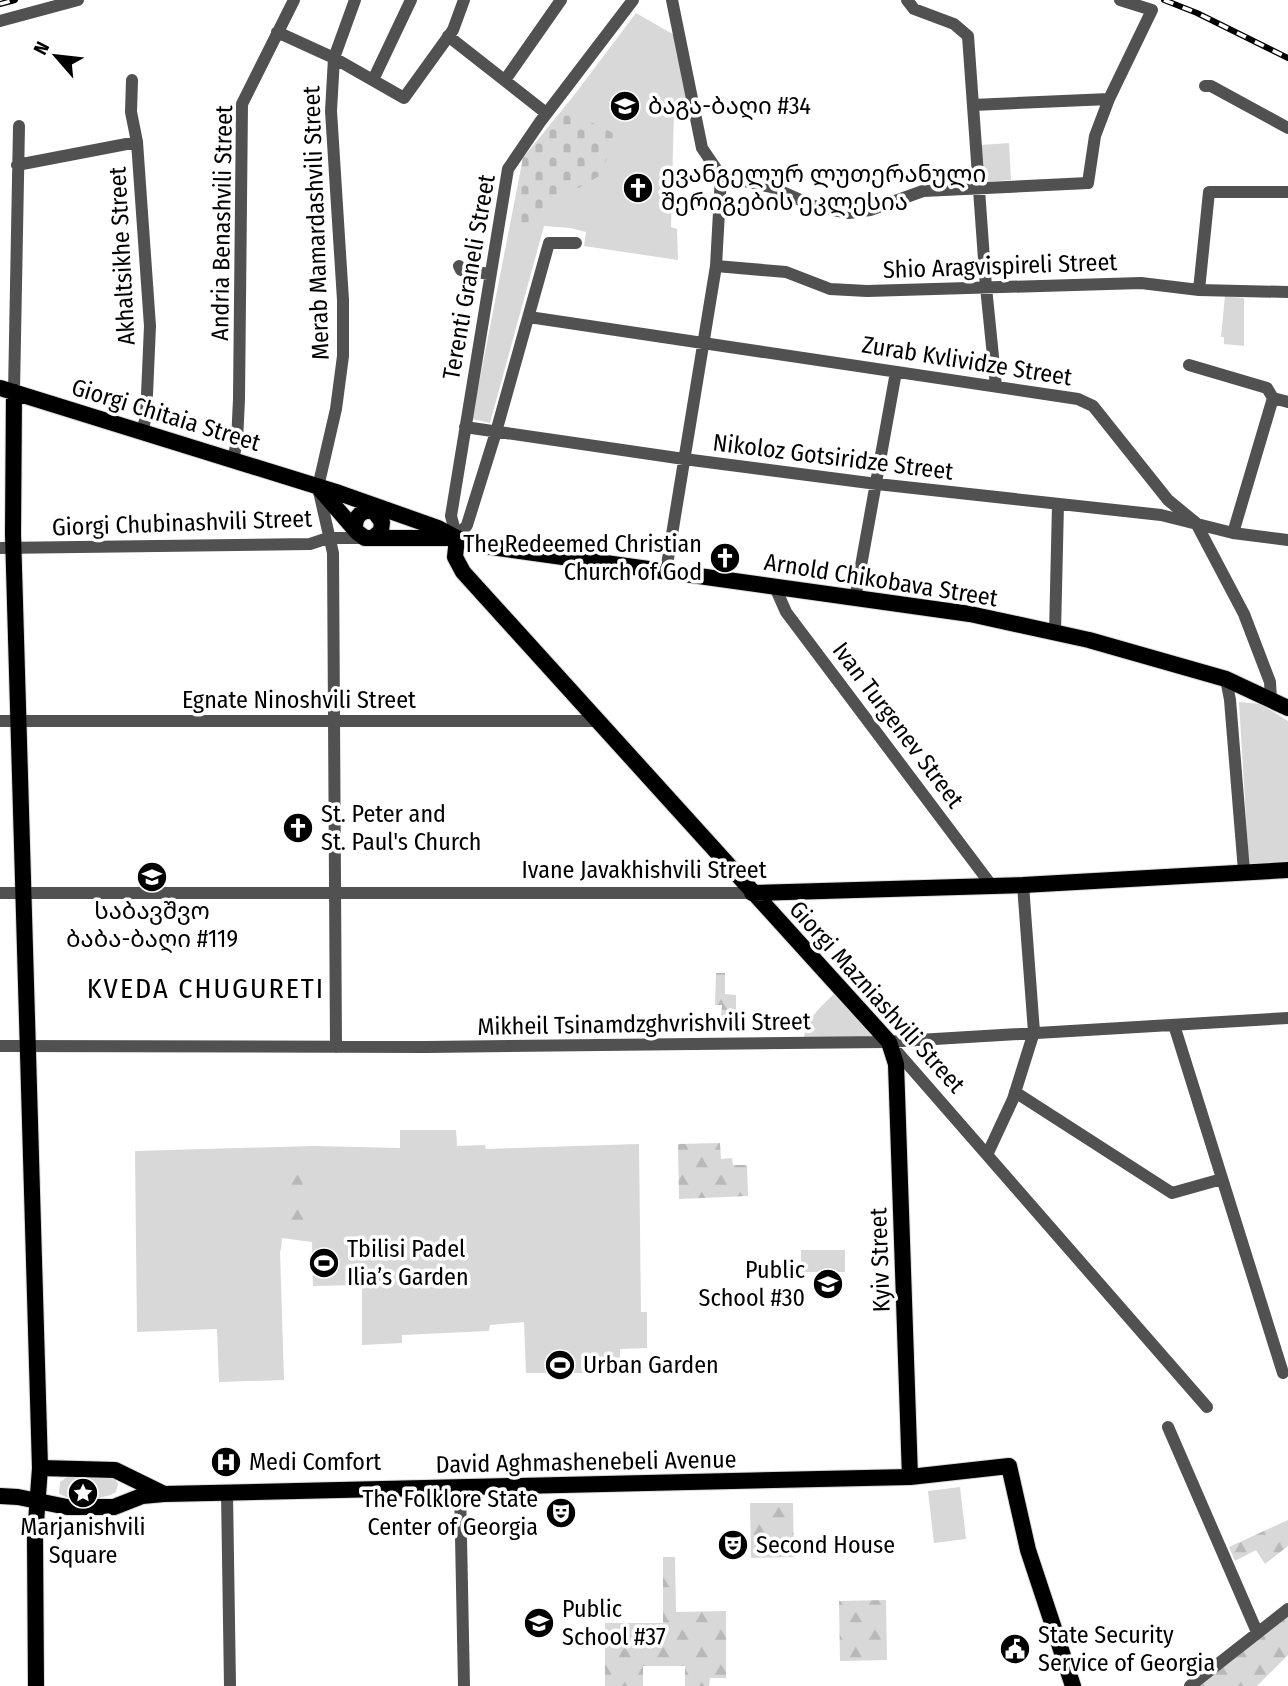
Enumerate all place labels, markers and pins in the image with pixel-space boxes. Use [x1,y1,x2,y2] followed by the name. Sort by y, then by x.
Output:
[608,89,642,123] school or university icon: ბაგა-ბაღი #34
[648,92,811,121] place label: ბაგა-ბაღი #34
[661,160,986,216] place label: ევანგელურ ლუთერანული შერიგების ეკლესია
[621,171,655,205] church icon: ევანგელურ ლუთერანული შერიგების ეკლესია
[463,530,702,586] place label: The Redeemed Christian Church of God
[708,541,742,575] church icon: The Redeemed Christian Church of God
[321,800,481,856] place label: St. Peter and St. Paul's Church
[281,811,315,845] church icon: St. Peter and St. Paul's Church
[135,860,169,894] school or university icon: საბავშვო ბაბა-ბაღი #119
[66,897,238,954] place label: საბავშვო ბაბა-ბაღი #119
[347,1235,469,1291] place label: Tbilisi Padel Ilia’s Garden
[307,1246,341,1280] sports icon: Tbilisi Padel Ilia’s Garden
[698,1256,805,1312] place label: Public School #30
[811,1267,845,1301] school or university icon: Public School #30
[543,1348,577,1382] sports icon: Urban Garden
[583,1351,719,1379] place label: Urban Garden
[209,1445,243,1479] hospital icon: Medi Comfort
[249,1448,381,1476] place label: Medi Comfort
[66,1476,100,1510] place icon: Marjanishvili Square
[362,1485,538,1541] place label: The Folklore State Center of Georgia
[544,1496,578,1530] theatre icon: The Folklore State Center of Georgia
[20,1513,146,1569] place label: Marjanishvili Square
[716,1528,750,1562] theatre icon: Second House
[756,1531,895,1559] place label: Second House
[562,1595,666,1651] place label: Public School #37
[522,1606,556,1640] school or university icon: Public School #37
[1038,1621,1215,1677] place label: State Security Service of Georgia
[998,1632,1032,1666] public building icon: State Security Service of Georgia

